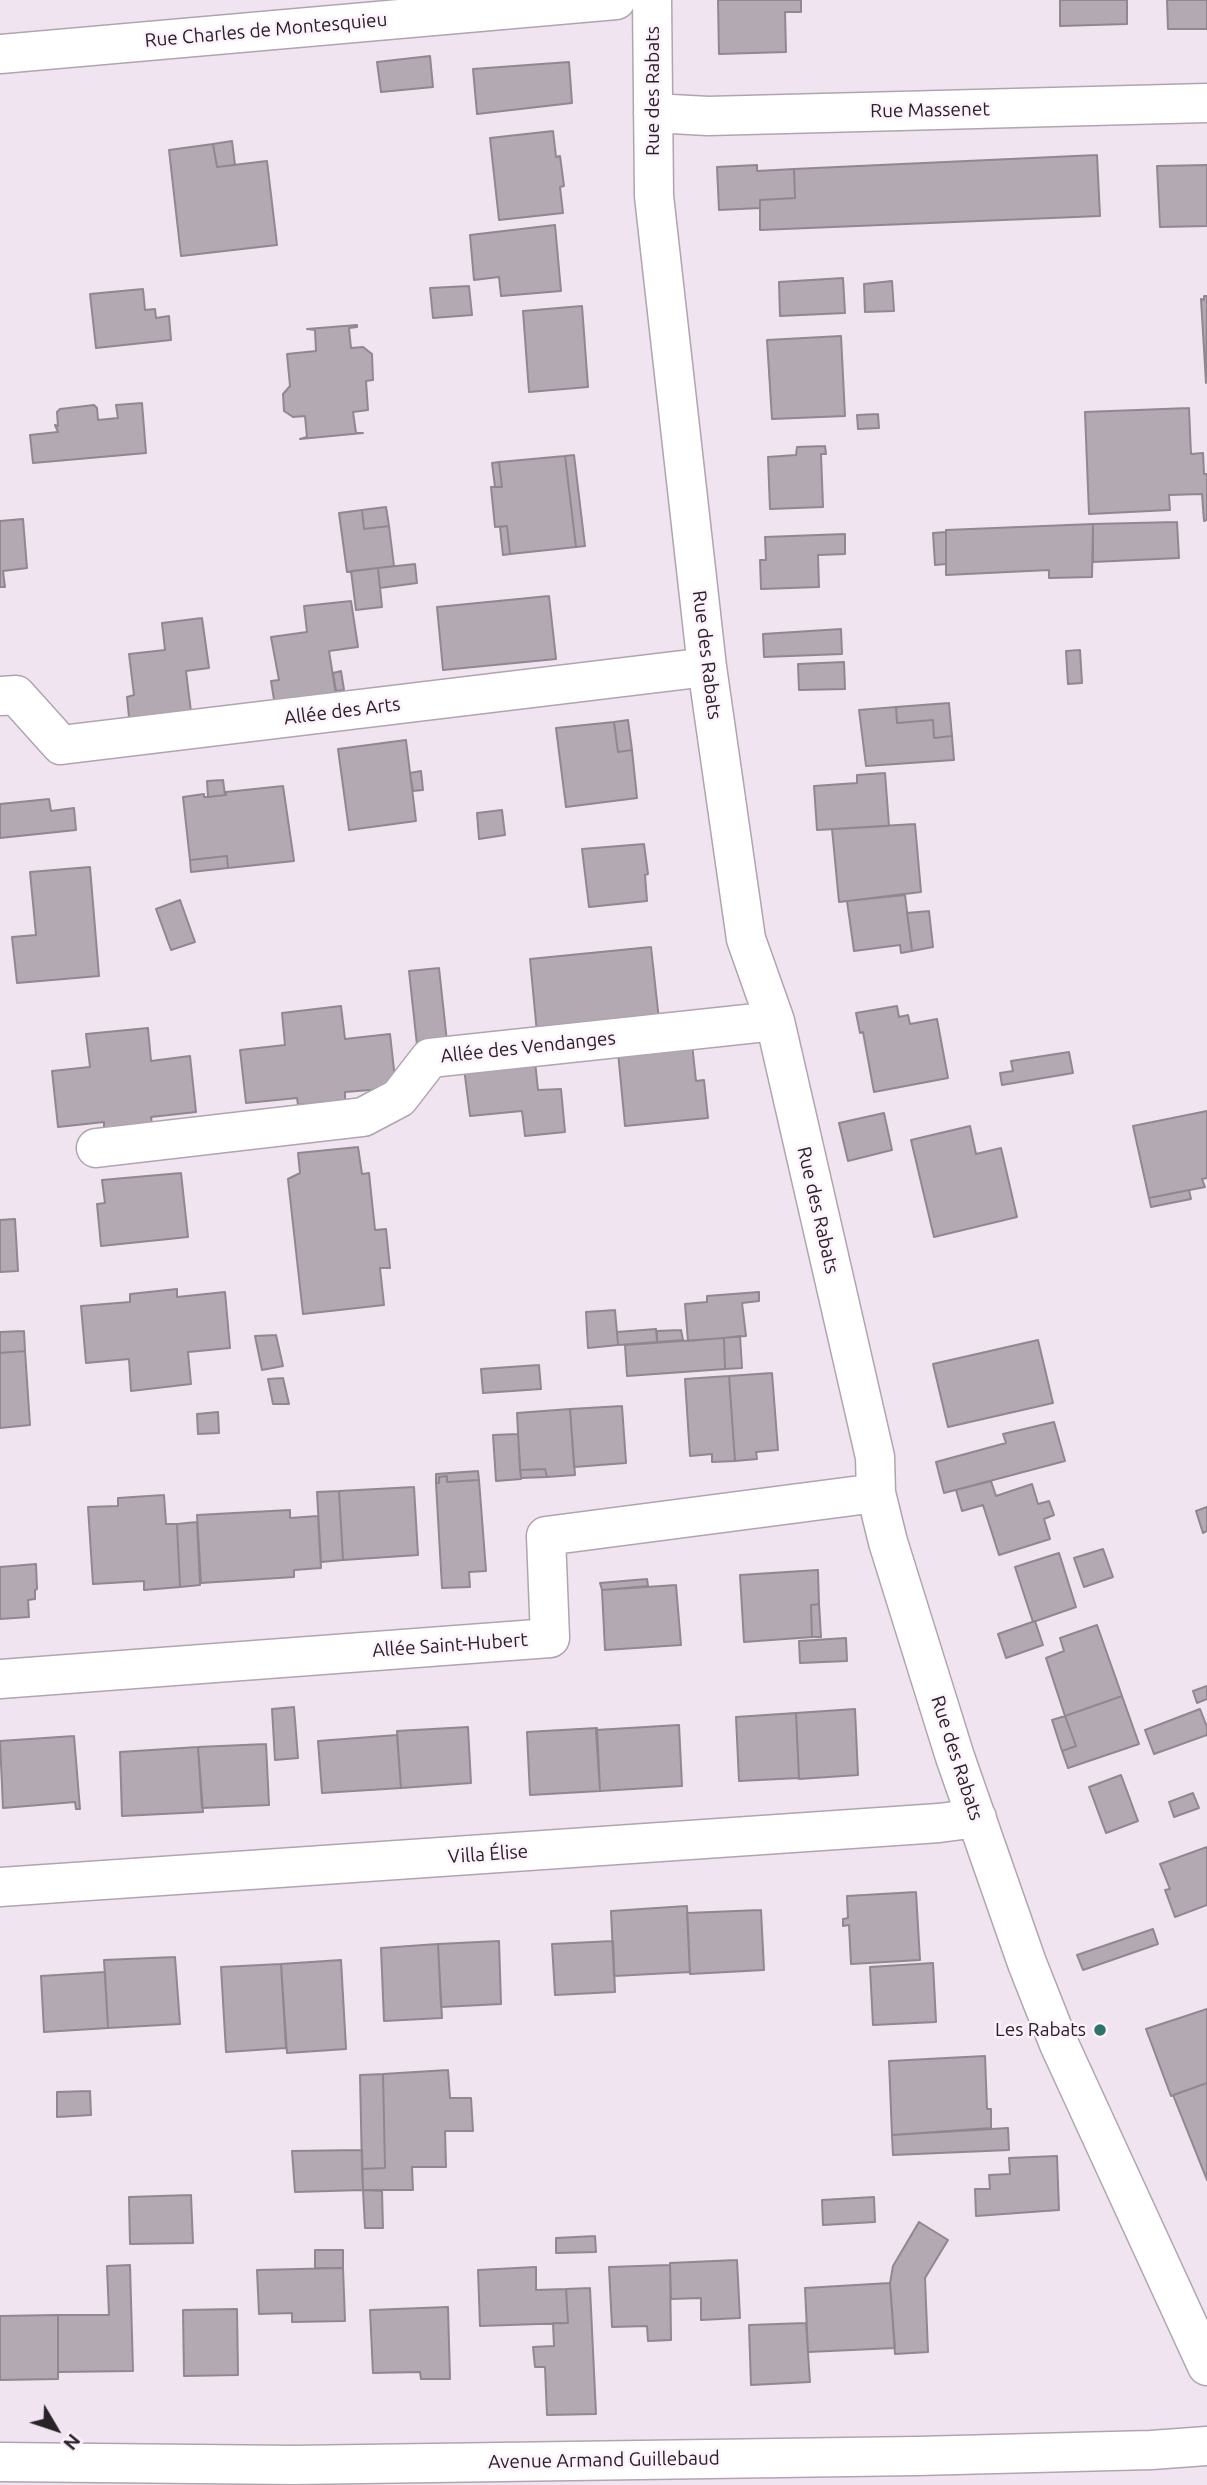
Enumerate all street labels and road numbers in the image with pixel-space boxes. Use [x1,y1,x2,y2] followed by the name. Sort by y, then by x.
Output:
[144,8,388,52] street label: Rue Charles de Montesquieu
[642,26,664,156] street label: Rue des Rabats
[870,98,990,122] street label: Rue Massenet
[688,589,726,721] street label: Rue des Rabats
[282,693,402,729] street label: Allée des Arts
[439,1026,617,1068] street label: Allée des Vendanges
[792,1144,844,1276] street label: Rue des Rabats
[372,1628,528,1662] street label: Allée Saint-Hubert
[926,1693,988,1823] street label: Rue des Rabats
[447,1840,529,1868] street label: Villa Élise
[488,2447,720,2473] street label: Avenue Armand Guillebaud

